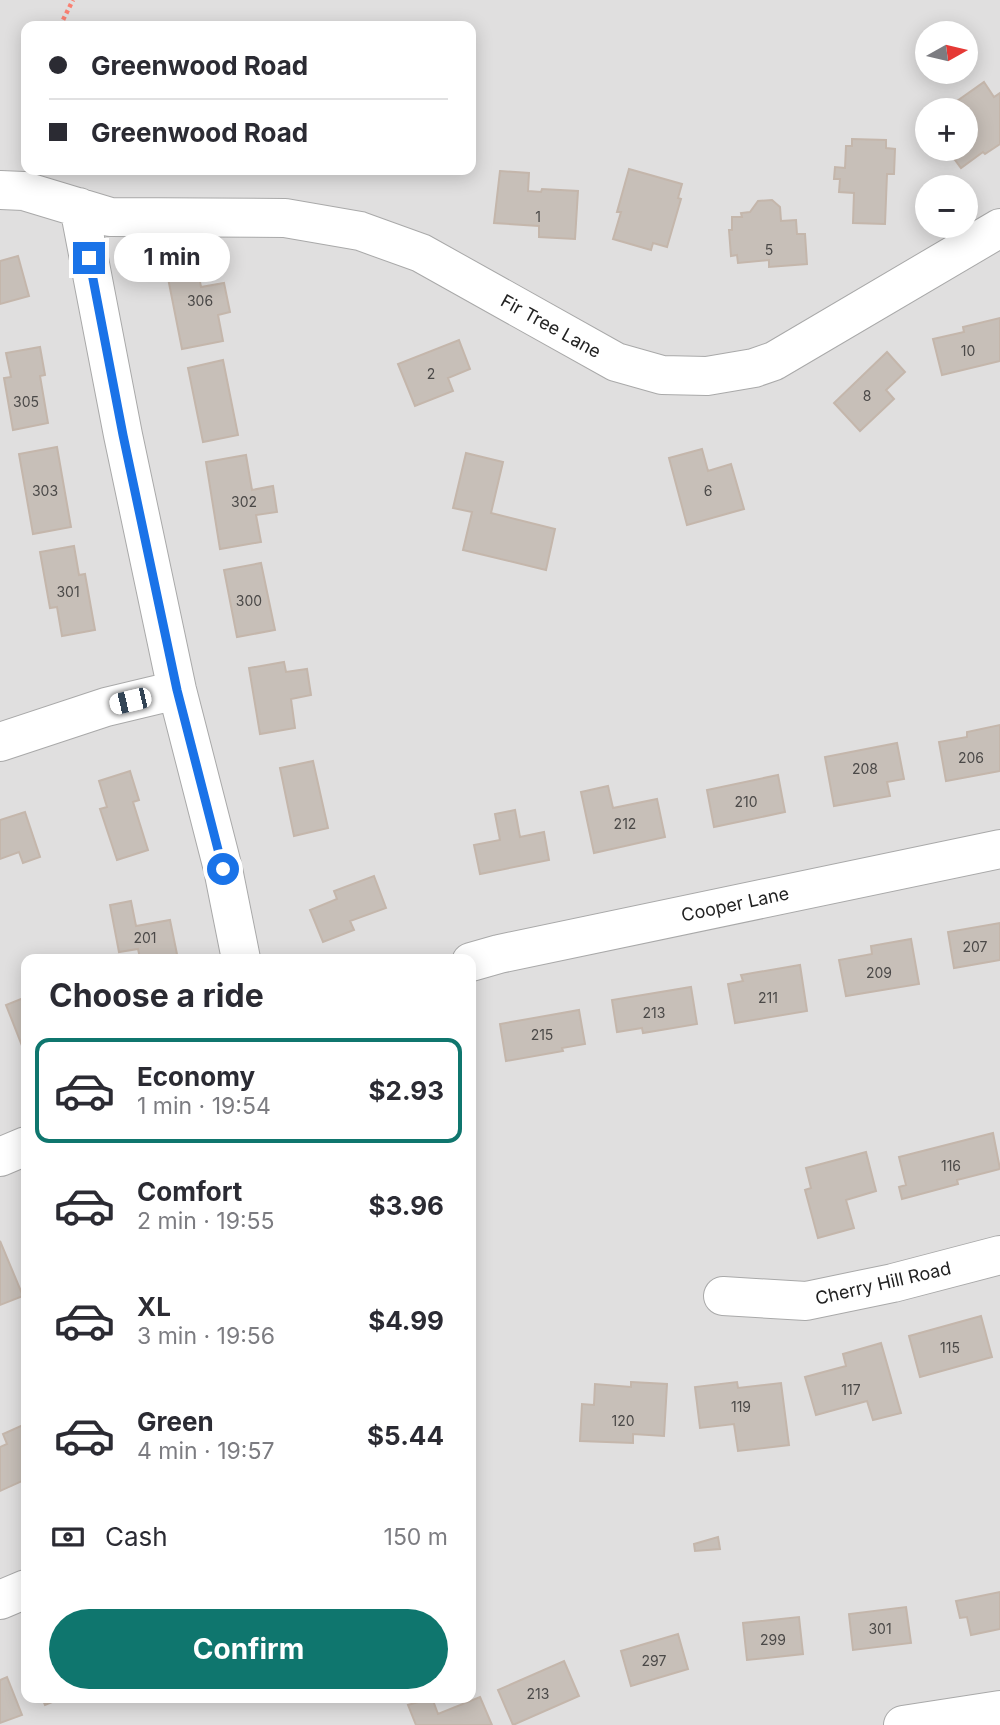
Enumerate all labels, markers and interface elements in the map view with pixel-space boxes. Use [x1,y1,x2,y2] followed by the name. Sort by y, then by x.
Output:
[915,21,978,84] north arrow
[915,21,978,238] map controls
[91,50,308,81] text: Greenwood Road
[915,98,978,161] button: +
[91,117,308,148] text: Greenwood Road
[915,175,978,238] button: −
[535,208,541,225] house number: 1
[114,233,229,282] callout: 1 min
[765,241,773,258] house number: 5
[73,242,105,274] route end
[144,243,200,271] text: 1 min
[497,290,605,362] street label: Fir Tree Lane
[187,292,213,309] house number: 306
[961,342,975,359] house number: 10
[427,365,435,382] house number: 2
[863,387,871,404] house number: 8
[13,393,39,410] house number: 305
[32,482,58,499] house number: 303
[704,482,712,499] house number: 6
[231,493,257,510] house number: 302
[56,583,80,600] house number: 301
[236,592,262,609] house number: 300
[108,686,153,716] car
[958,749,984,766] house number: 206
[852,760,878,777] house number: 208
[734,793,758,810] house number: 210
[614,815,636,832] house number: 212
[207,853,239,885] route start
[679,882,791,926] street label: Cooper Lane
[133,929,157,946] house number: 201
[962,938,988,955] house number: 207
[866,964,892,981] house number: 209
[49,976,264,1015] text: Choose a ride
[758,989,778,1006] house number: 211
[643,1004,665,1021] house number: 213
[531,1026,553,1043] house number: 215
[53,1059,116,1122] icon: car
[137,1061,255,1092] text: Economy
[369,1075,444,1106] text: $2.93
[137,1092,271,1120] text: 1 min · 19:54
[941,1157,961,1174] house number: 116
[53,1174,116,1237] icon: car
[137,1176,242,1207] text: Comfort
[369,1190,444,1221] text: $3.96
[137,1207,275,1235] text: 2 min · 19:55
[813,1257,953,1309] street label: Cherry Hill Road
[53,1289,116,1352] icon: car
[137,1291,171,1322] text: XL
[368,1305,444,1336] text: $4.99
[137,1322,275,1350] text: 3 min · 19:56
[940,1339,960,1356] house number: 115
[841,1381,861,1398] house number: 117
[731,1398,751,1415] house number: 119
[53,1404,116,1467] icon: car
[137,1406,214,1437] text: Green
[611,1412,635,1429] house number: 120
[367,1420,444,1451] text: $5.44
[137,1437,274,1465] text: 4 min · 19:57
[49,1518,87,1556] icon: cash
[105,1521,168,1552] text: Cash
[384,1523,448,1551] text: 150 m
[49,1609,448,1689] button: Confirm
[868,1620,892,1637] house number: 301
[760,1631,786,1648] house number: 299
[642,1652,667,1669] house number: 297
[527,1685,549,1702] house number: 213

